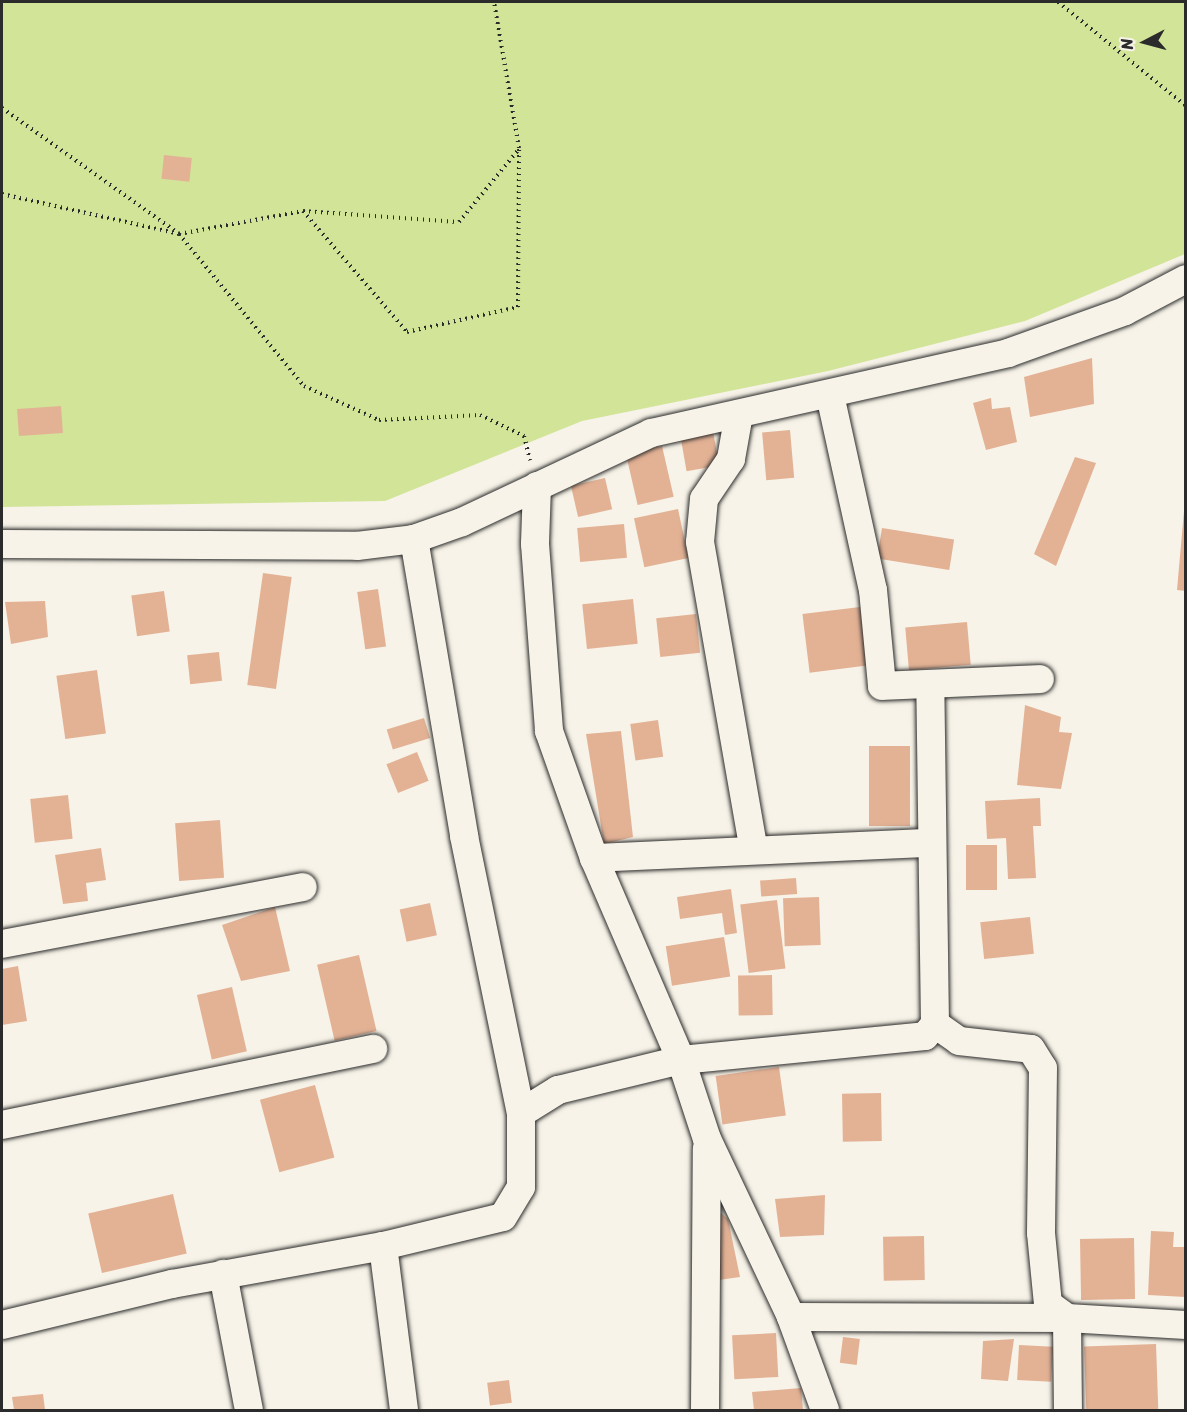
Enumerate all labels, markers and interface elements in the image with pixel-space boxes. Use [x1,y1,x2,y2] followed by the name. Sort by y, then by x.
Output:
[1115,12,1175,72] north arrow
[1112,37,1142,51] text: N

